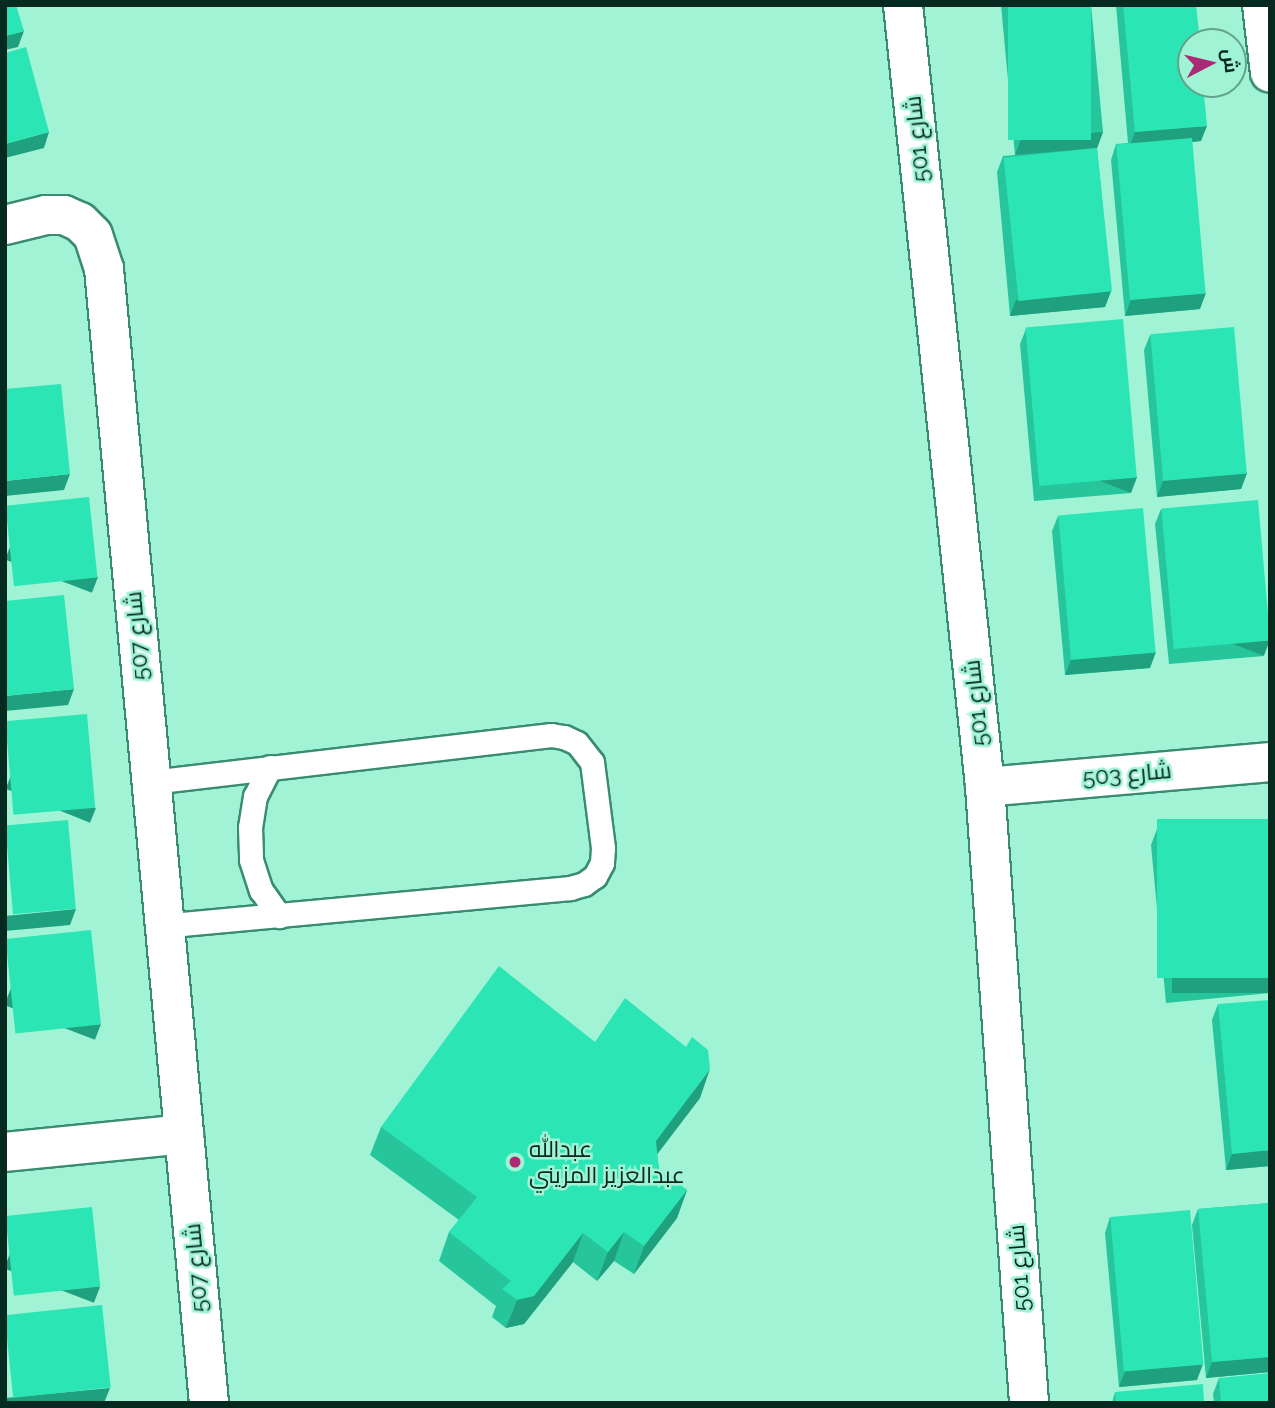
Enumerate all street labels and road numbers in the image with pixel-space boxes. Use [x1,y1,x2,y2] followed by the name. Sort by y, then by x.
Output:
[899,94,935,184] street label: شارع 501
[119,590,155,682] street label: شارع 507
[958,658,994,748] street label: شارع 501
[1081,756,1173,792] street label: شارع 503
[178,1222,214,1314] street label: شارع 507
[1002,1224,1036,1312] street label: شارع 501

